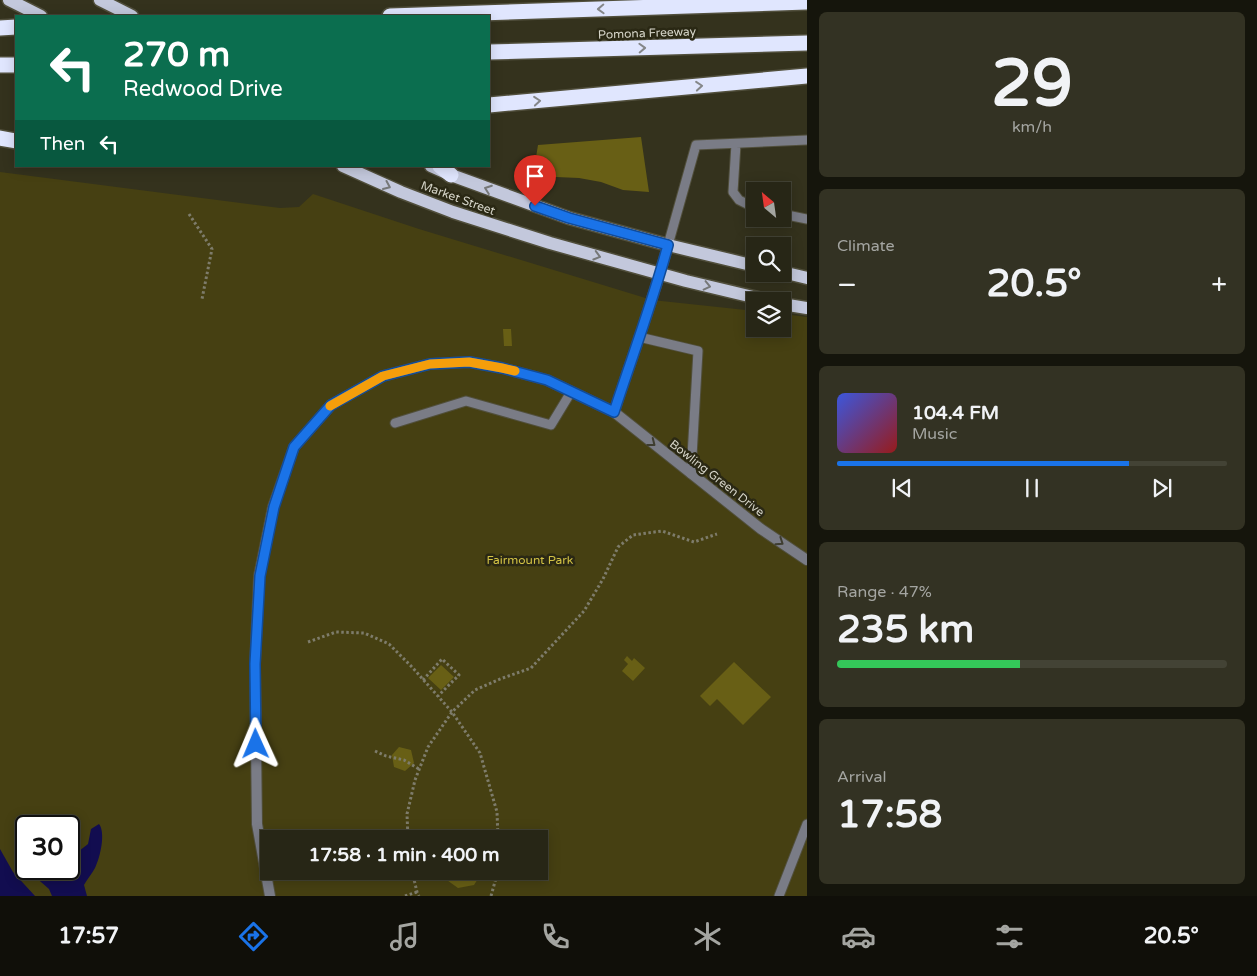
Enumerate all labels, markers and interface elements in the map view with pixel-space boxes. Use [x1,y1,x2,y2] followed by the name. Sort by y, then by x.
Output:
[597,4,605,15] one-way arrow
[598,24,697,42] street label: Pomona Freeway
[123,34,230,76] text: 270 m
[40,35,105,100] icon: left
[639,43,647,53] one-way arrow
[991,45,1073,124] text: 29
[123,76,283,102] text: Redwood Drive
[695,81,703,92] one-way arrow
[534,95,542,106] one-way arrow
[1012,117,1052,137] text: km/h
[95,130,123,158] icon: left
[40,133,85,155] text: Then
[514,155,556,206] pin
[521,162,549,190] icon: arrive
[419,178,497,218] street label: Market Street
[382,179,391,190] one-way arrow
[746,182,791,228] north arrow
[746,182,791,337] map controls
[484,185,492,195] one-way arrow
[837,236,895,256] text: Climate
[746,237,791,282] button: search
[592,251,600,261] one-way arrow
[987,261,1082,307] text: 20.5°
[837,268,857,302] text: −
[1211,268,1227,302] text: +
[702,280,711,291] one-way arrow
[746,292,791,337] button: layers
[912,402,999,424] text: 104.4 FM
[912,424,957,444] text: Music
[646,437,655,445] one-way arrow
[667,437,767,519] street label: Bowling Green Drive
[888,474,916,502] icon: previous
[1018,474,1046,502] icon: pause
[1148,474,1176,502] icon: next
[774,536,784,545] one-way arrow
[487,553,574,567] park label: Fairmount Park
[837,582,932,602] text: Range · 47%
[837,607,974,653] text: 235 km
[229,717,281,769] position arrow
[837,767,886,787] text: Arrival
[837,792,942,838] text: 17:58
[15,815,80,880] speed limit sign: 30
[308,844,500,866] text: 17:58 · 1 min · 400 m
[236,919,271,954] icon: directions
[387,919,422,954] icon: music
[538,919,573,954] icon: phone
[690,919,725,954] icon: climate
[841,919,876,954] icon: car
[992,919,1027,954] icon: filters
[58,923,119,949] text: 17:57
[1144,923,1199,949] text: 20.5°

